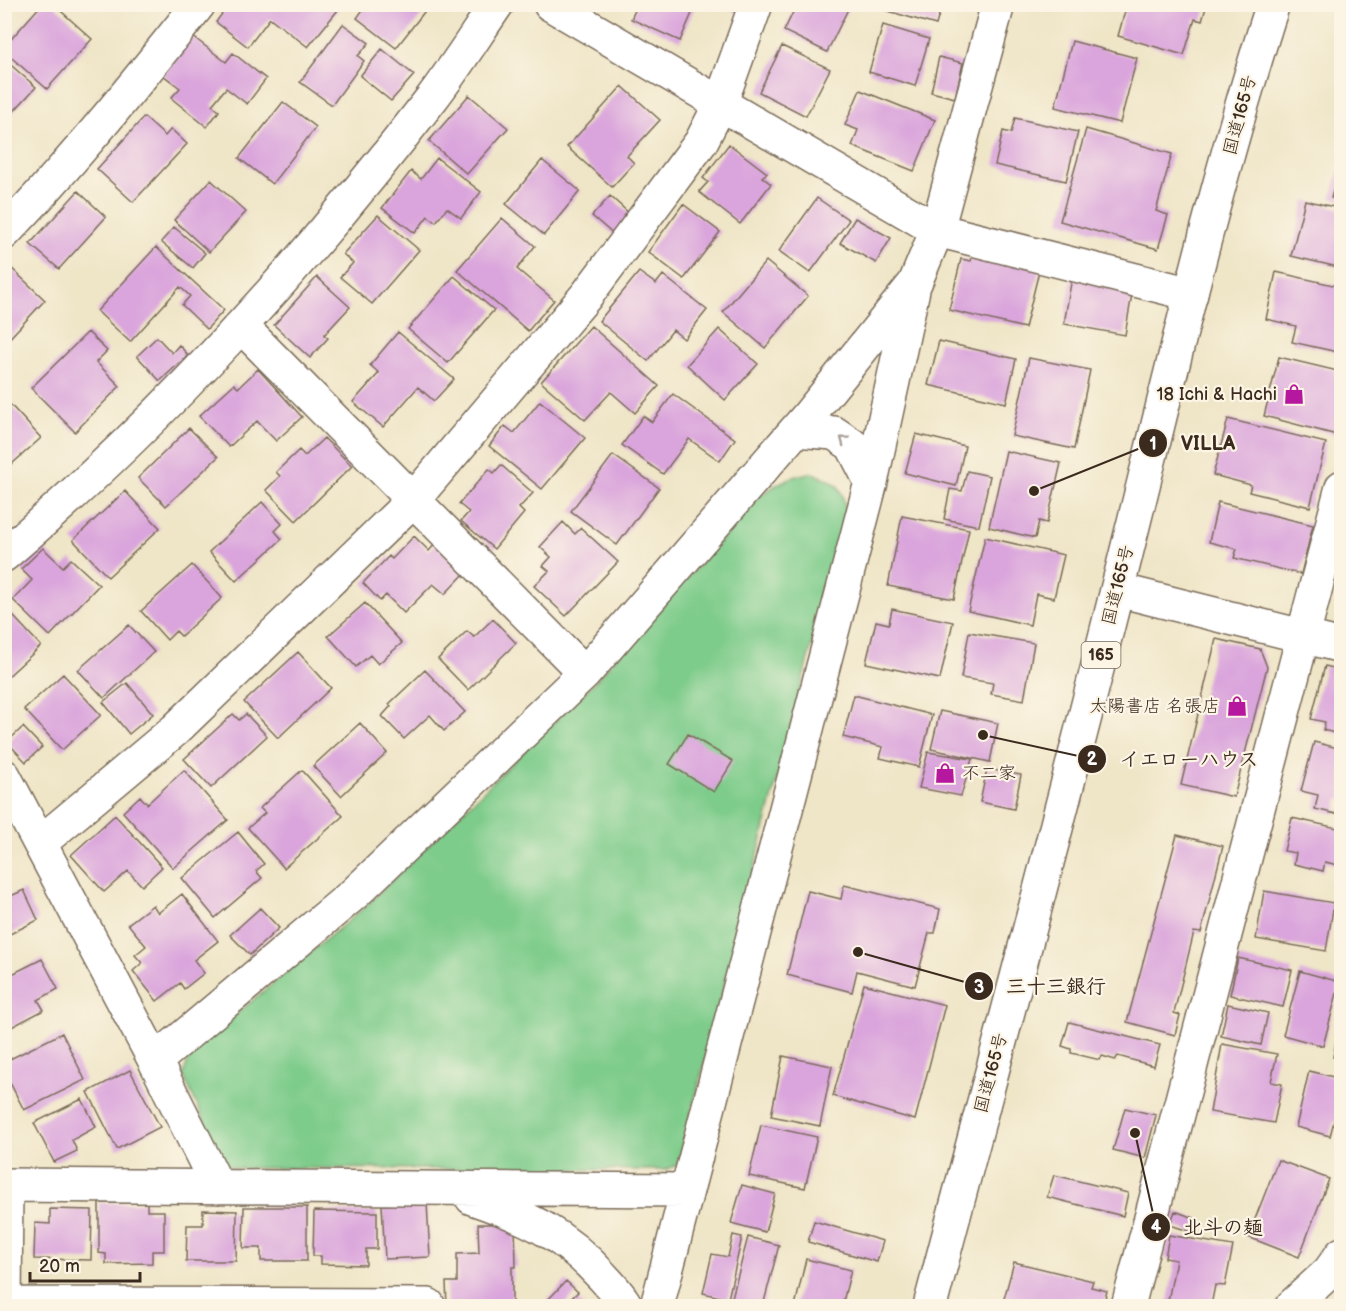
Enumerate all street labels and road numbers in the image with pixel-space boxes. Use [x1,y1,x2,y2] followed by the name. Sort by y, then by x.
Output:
[1219,73,1261,157] street label: 国道165号
[1098,543,1138,627] street label: 国道165号
[1082,642,1120,668] road number: 165
[970,1031,1012,1115] street label: 国道165号

